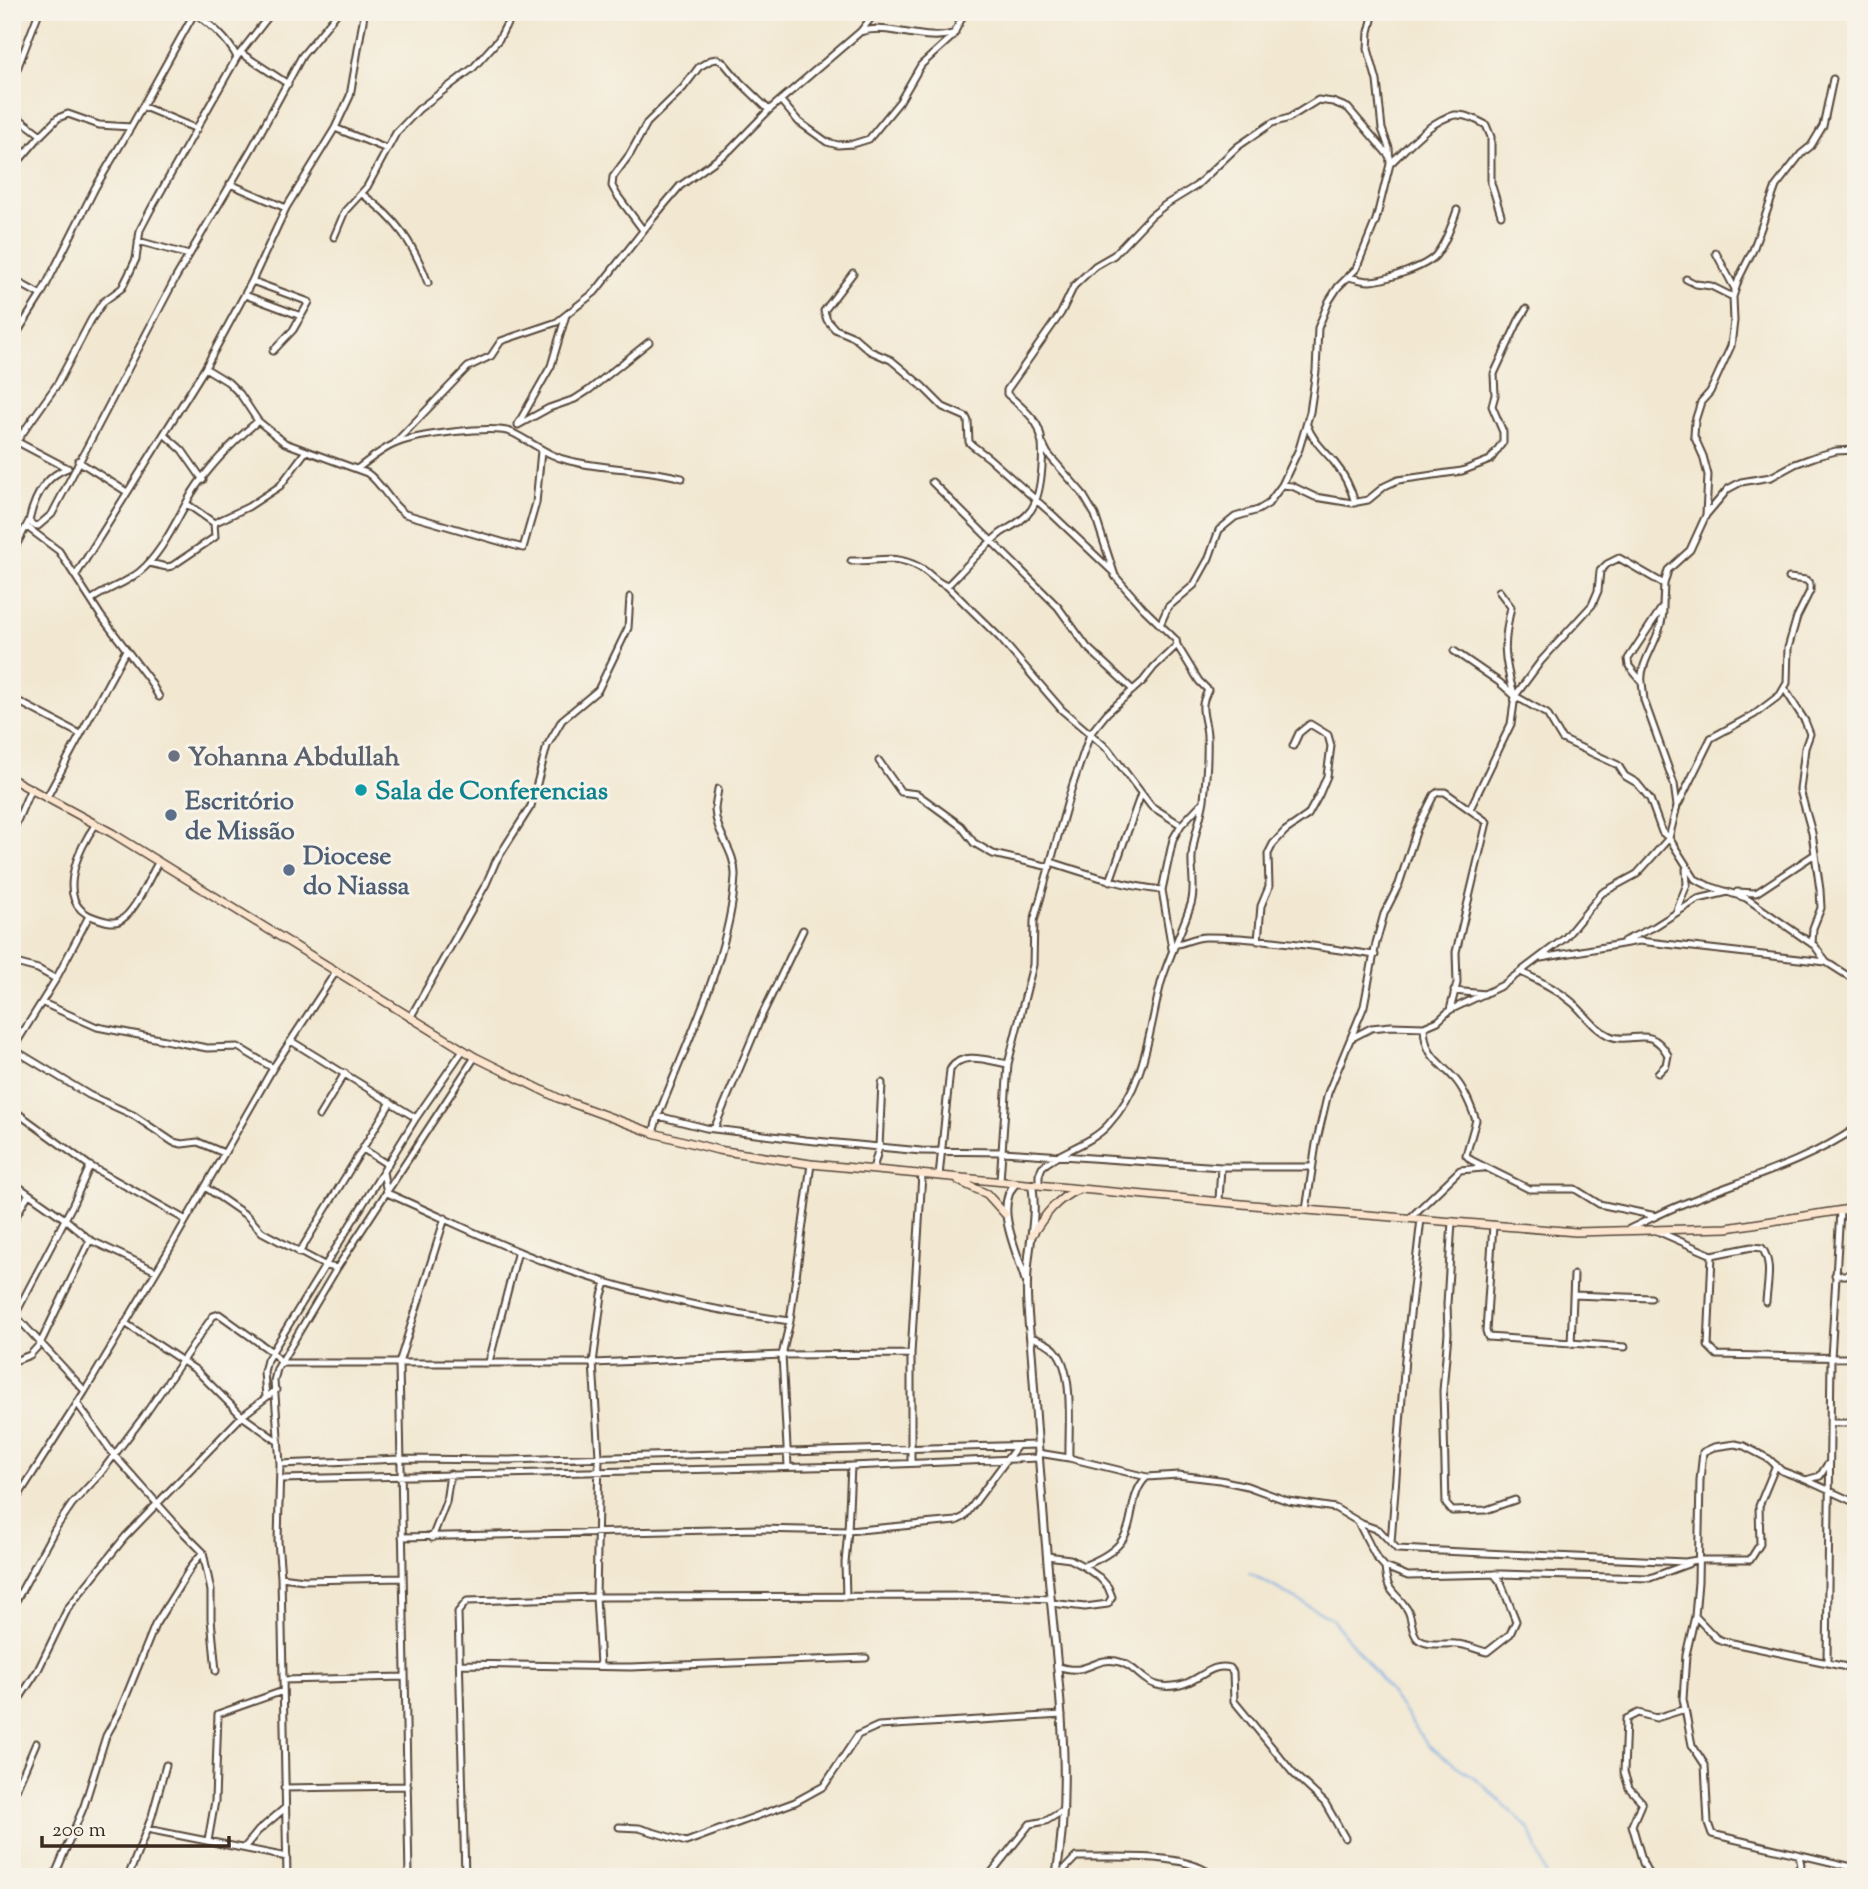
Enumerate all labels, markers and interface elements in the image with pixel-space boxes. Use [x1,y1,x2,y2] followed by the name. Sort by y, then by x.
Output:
[188,740,401,777] place label: Yohanna Abdullah
[166,748,182,764] marker: Yohanna Abdullah
[375,774,608,811] place label: Sala de Conferencias
[353,782,369,798] marker: Sala de Conferencias
[185,784,295,851] place label: Escritório de Missão
[163,807,179,823] marker: Escritório de Missão
[303,839,410,906] place label: Diocese do Niassa
[281,862,297,878] marker: Diocese do Niassa
[42,1805,229,1849] scale bar
[52,1816,106,1846] text: 200 m

